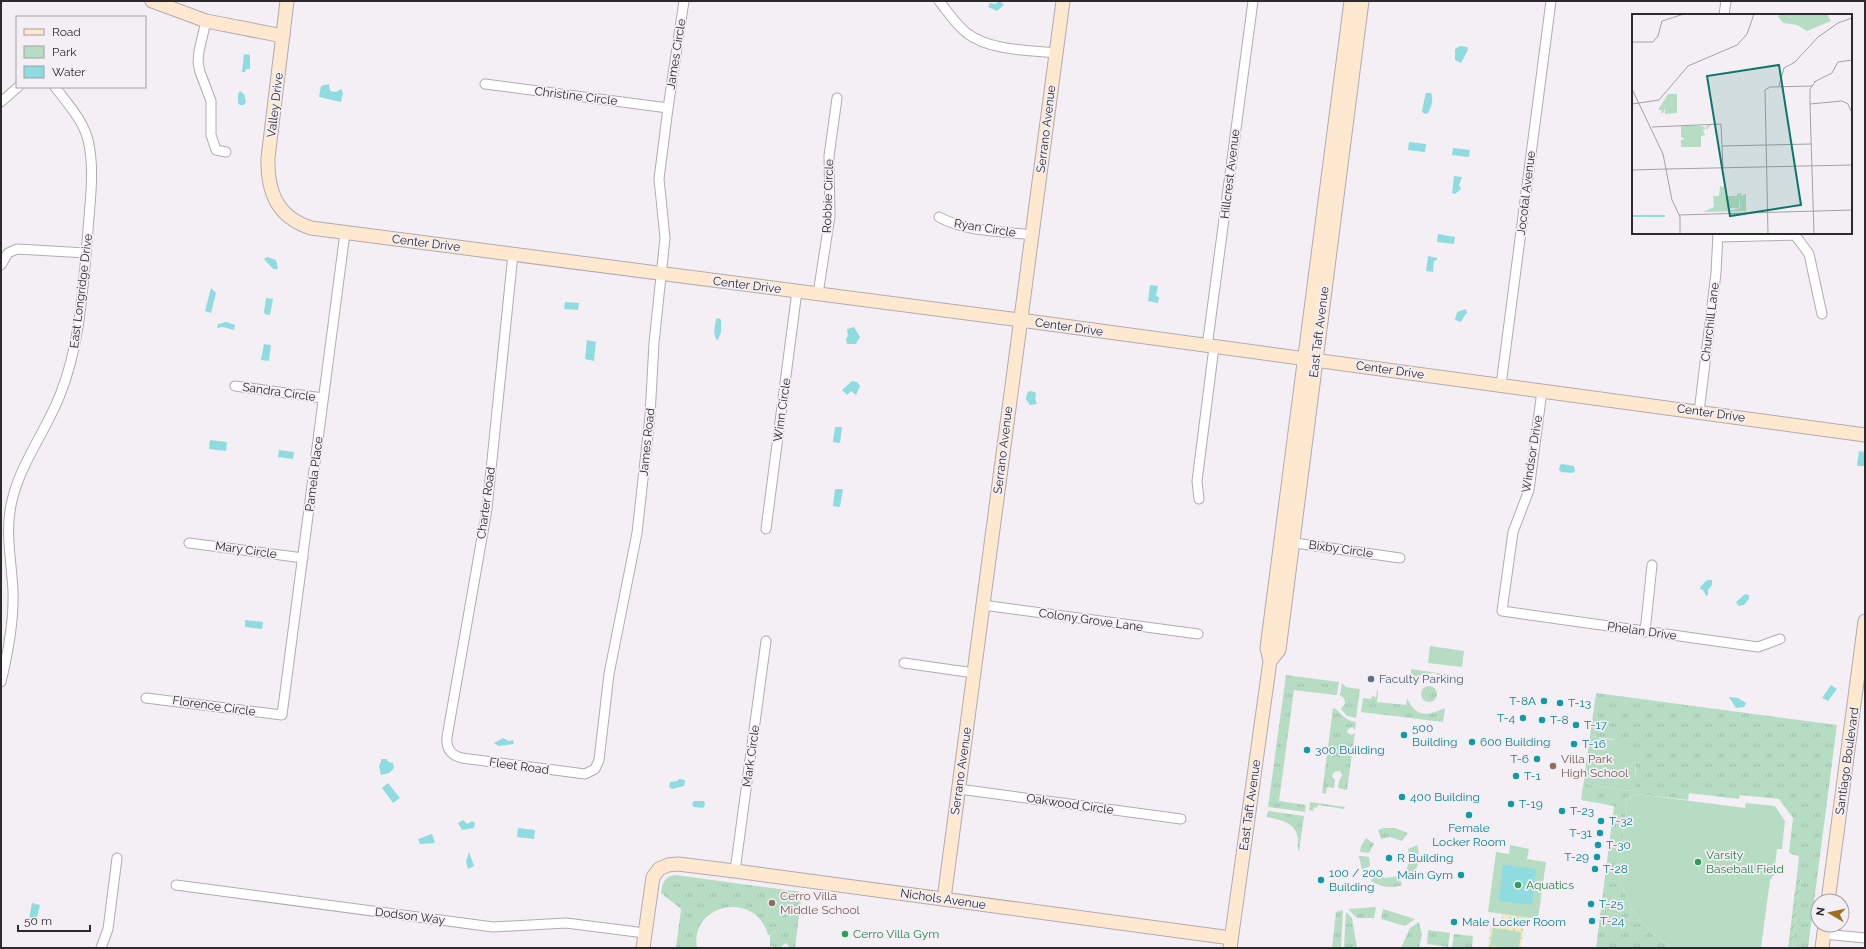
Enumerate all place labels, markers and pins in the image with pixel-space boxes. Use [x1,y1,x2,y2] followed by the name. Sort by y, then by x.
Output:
[1379,672,1464,686] place label: Faculty Parking
[1366,674,1376,684] marker: Faculty Parking
[1509,694,1536,708] place label: T-8A
[1539,696,1549,706] marker: T-8A
[1568,696,1591,710] place label: T-13
[1555,698,1565,708] marker: T-13
[1497,711,1515,725] place label: T-4
[1518,713,1528,723] marker: T-4
[1550,713,1569,727] place label: T-8
[1537,715,1547,725] marker: T-8
[1584,718,1608,732] place label: T-17
[1571,720,1581,730] marker: T-17
[1412,721,1458,749] place label: 500 Building
[1399,730,1409,740] marker: 500 Building
[1480,735,1550,749] place label: 600 Building
[1467,737,1477,747] marker: 600 Building
[1582,737,1606,751] place label: T-16
[1569,739,1579,749] marker: T-16
[1315,743,1385,757] place label: 300 Building
[1302,745,1312,755] marker: 300 Building
[1510,752,1529,766] place label: T-6
[1561,752,1629,780] place label: Villa Park High School
[1532,754,1542,764] marker: T-6
[1548,761,1558,771] marker: Villa Park High School
[1524,769,1541,783] place label: T-1
[1511,771,1521,781] marker: T-1
[1410,790,1480,804] place label: 400 Building
[1397,792,1407,802] marker: 400 Building
[1519,797,1543,811] place label: T-19
[1506,799,1516,809] marker: T-19
[1570,804,1594,818] place label: T-23
[1557,806,1567,816] marker: T-23
[1464,810,1474,820] marker: Female Locker Room
[1609,814,1633,828] place label: T-32
[1596,816,1606,826] marker: T-32
[1432,821,1506,849] place label: Female Locker Room
[1569,826,1592,840] place label: T-31
[1595,828,1605,838] marker: T-31
[1606,838,1631,852] place label: T-30
[1593,840,1603,850] marker: T-30
[1706,848,1784,876] place label: Varsity Baseball Field
[1564,850,1589,864] place label: T-29
[1397,851,1453,865] place label: R Building
[1592,852,1602,862] marker: T-29
[1384,853,1394,863] marker: R Building
[1693,857,1703,867] marker: Varsity Baseball Field
[1603,862,1628,876] place label: T-28
[1590,864,1600,874] marker: T-28
[1329,866,1383,894] place label: 100 / 200 Building
[1397,868,1453,882] place label: Main Gym
[1456,870,1466,880] marker: Main Gym
[1316,875,1326,885] marker: 100 / 200 Building
[1526,878,1574,892] place label: Aquatics
[1513,880,1523,890] marker: Aquatics
[780,889,861,917] place label: Cerro Villa Middle School
[1599,897,1624,911] place label: T-25
[767,898,777,908] marker: Cerro Villa Middle School
[1586,899,1596,909] marker: T-25
[1600,914,1625,928] place label: T-24
[1462,915,1566,929] place label: Male Locker Room
[1587,916,1597,926] marker: T-24
[1449,917,1459,927] marker: Male Locker Room
[853,927,939,941] place label: Cerro Villa Gym
[840,929,850,939] marker: Cerro Villa Gym

